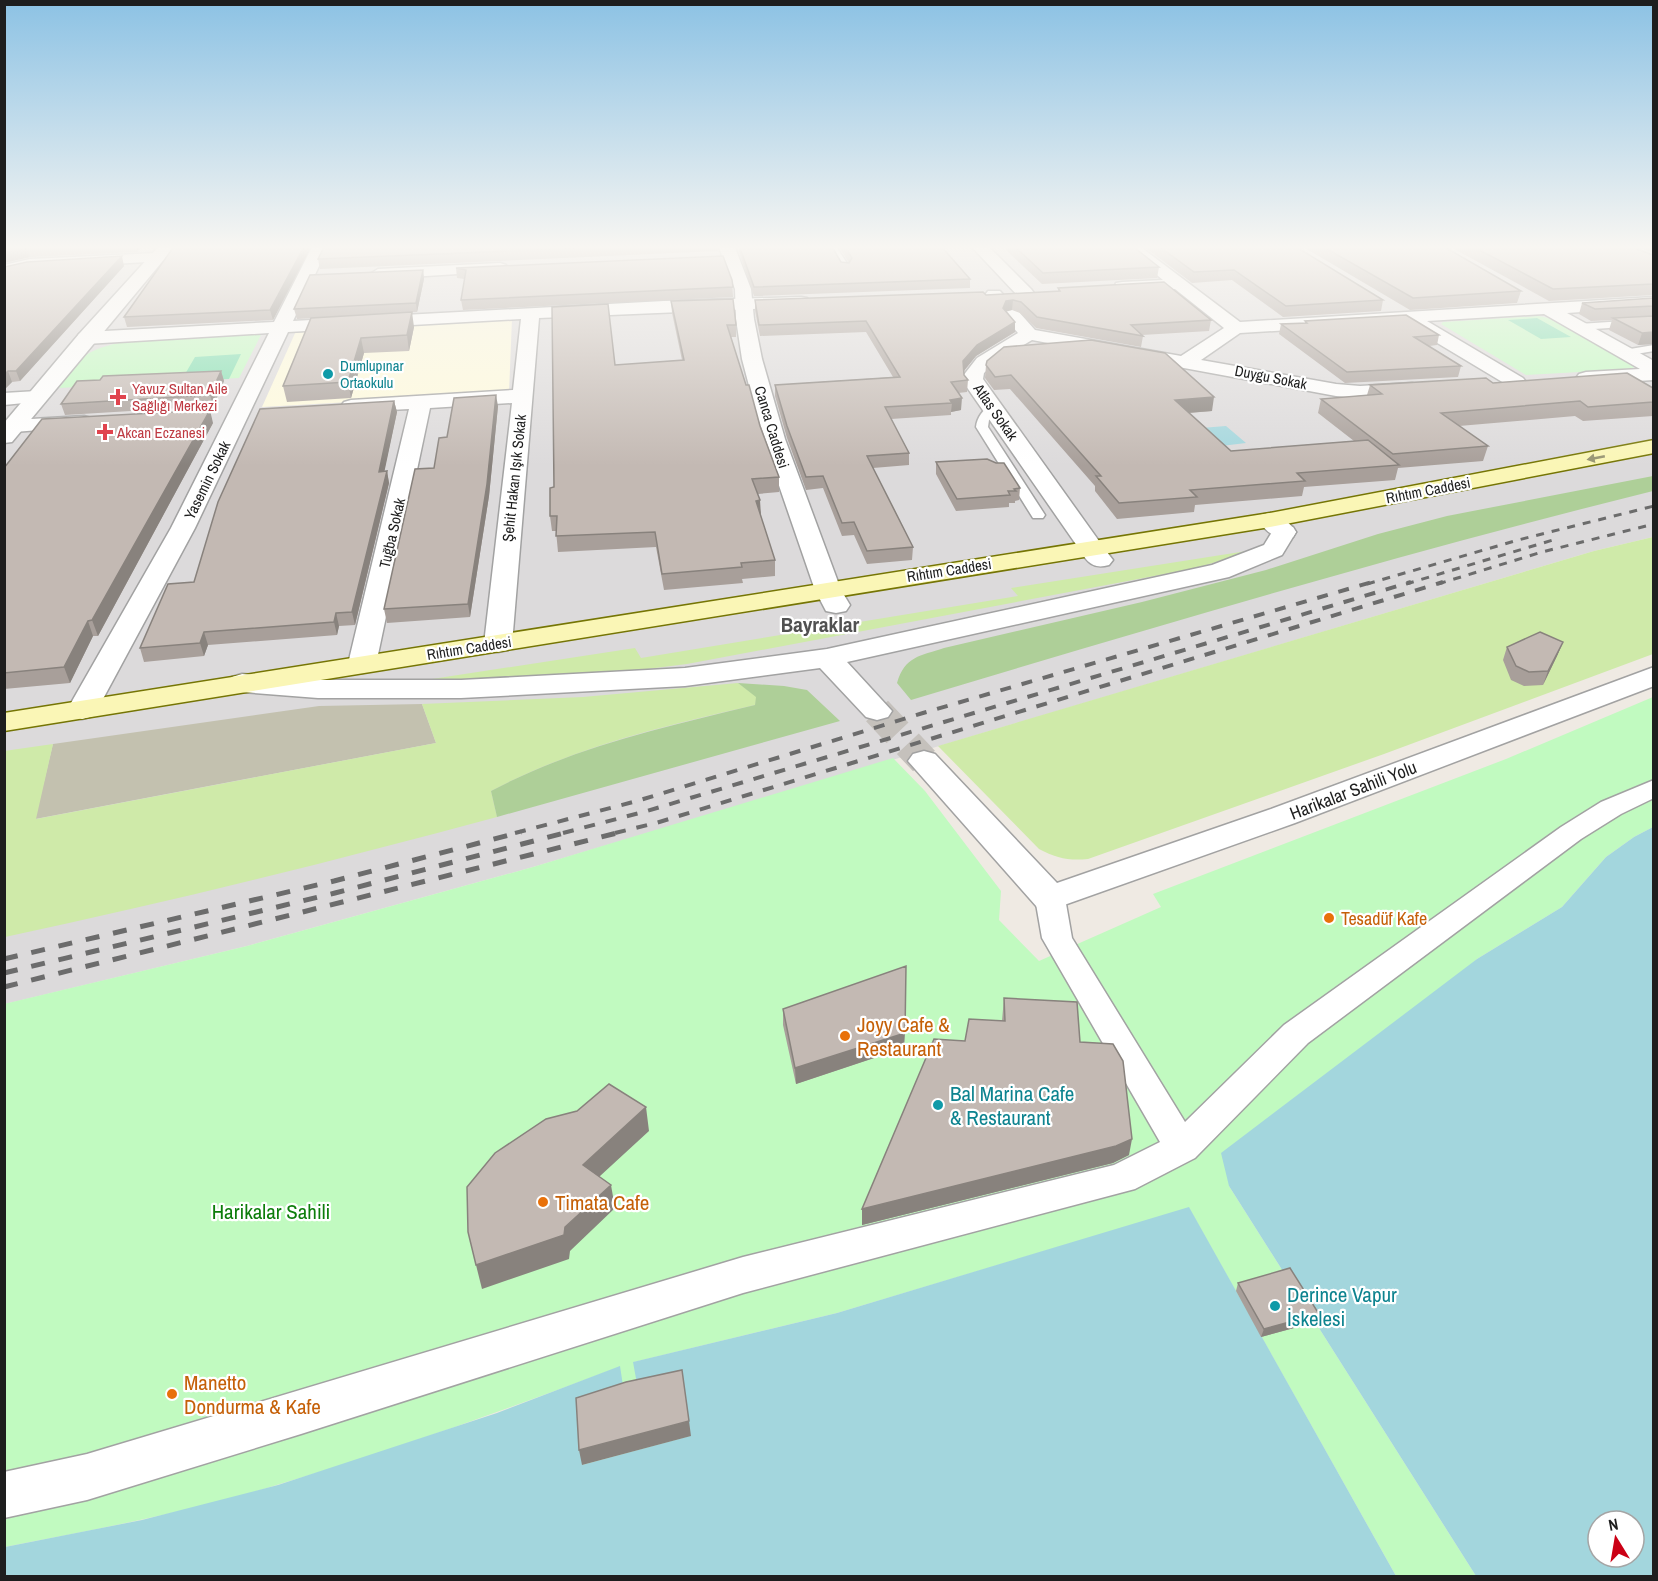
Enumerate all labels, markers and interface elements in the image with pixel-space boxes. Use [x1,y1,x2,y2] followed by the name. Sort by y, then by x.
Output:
[340,355,404,393] place label: Dumlupınar Ortaokulu
[1233,360,1310,394] street label: Duygu Sokak
[321,367,335,381] marker: Dumlupınar Ortaokulu
[132,378,228,416] place label: Yavuz Sultan Aile Sağlığı Merkezi
[968,379,1024,445] street label: Atlas Sokak
[750,383,794,471] street label: Canca Caddesi
[109,388,127,406] marker: Yavuz Sultan Aile Sağlığı Merkezi
[497,412,531,543] street label: Şehit Hakan Işık Sokak
[116,422,205,443] place label: Akcan Eczanesi
[98,425,112,439] marker: Akcan Eczanesi
[179,436,235,523] street label: Yasemin Sokak
[1587,454,1606,463] one-way arrow
[1384,472,1472,508] street label: Rıhtım Caddesi
[374,495,410,570] street label: Tuğba Sokak
[905,553,993,587] street label: Rıhtım Caddesi
[781,610,860,639] district label: Bayraklar
[425,631,513,665] street label: Rıhtım Caddesi
[1286,754,1420,826] street label: Harikalar Sahili Yolu
[1341,906,1427,931] place label: Tesadüf Kafe
[1322,911,1336,925] marker: Tesadüf Kafe
[857,1010,950,1063] place label: Joyy Cafe & Restaurant
[838,1029,852,1043] marker: Joyy Cafe & Restaurant
[950,1079,1074,1132] place label: Bal Marina Cafe & Restaurant
[931,1098,945,1112] marker: Bal Marina Cafe & Restaurant
[555,1188,649,1217] place label: Timata Cafe
[536,1195,550,1209] marker: Timata Cafe
[212,1197,330,1226] park label: Harikalar Sahili
[1287,1280,1397,1333] place label: Derince Vapur İskelesi
[1268,1299,1282,1313] marker: Derince Vapur İskelesi
[184,1368,321,1421] place label: Manetto Dondurma & Kafe
[165,1387,179,1401] marker: Manetto Dondurma & Kafe
[1586,1509,1646,1569] north arrow
[1606,1513,1620,1536] text: N

